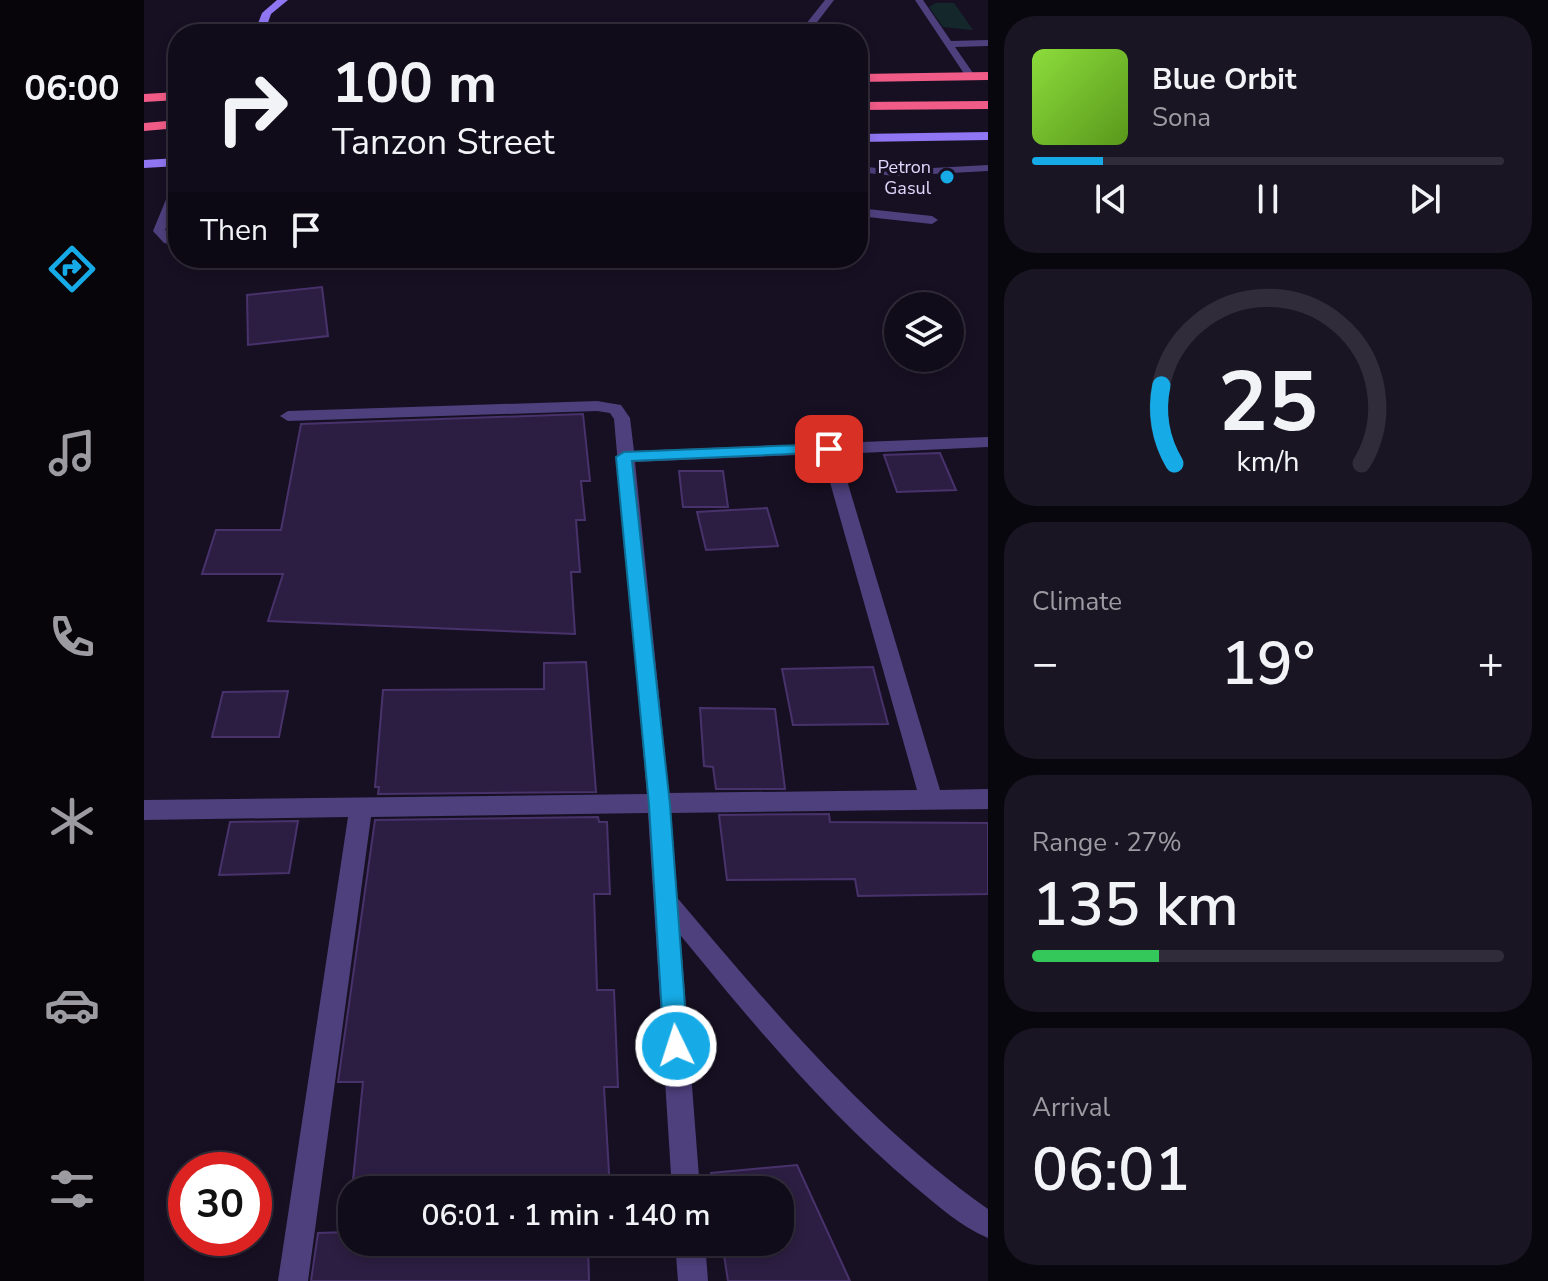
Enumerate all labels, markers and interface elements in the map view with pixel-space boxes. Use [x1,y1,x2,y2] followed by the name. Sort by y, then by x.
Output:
[332,45,497,122] text: 100 m
[200,56,304,160] icon: right
[1152,59,1296,100] text: Blue Orbit
[24,64,120,113] text: 06:00
[1152,100,1211,135] text: Sona
[332,118,555,167] text: Tanzon Street
[878,155,932,200] place label: Petron Gasul
[938,168,956,186] marker: Petron Gasul
[1089,177,1133,221] icon: previous
[1246,177,1290,221] icon: pause
[1403,177,1447,221] icon: next
[284,208,328,252] icon: arrive
[200,210,268,251] text: Then
[44,241,100,297] icon: directions
[884,292,964,372] map controls
[884,292,964,372] button: layers
[1218,345,1318,458] text: 25
[795,415,863,483] pin
[44,425,100,481] icon: music
[807,427,851,471] icon: arrive
[1237,442,1299,481] text: km/h
[1032,584,1122,619] text: Climate
[44,609,100,665] icon: phone
[1221,623,1315,705] text: 19°
[1032,634,1058,694] text: −
[1478,634,1504,694] text: +
[44,793,100,849] icon: climate
[1032,825,1182,860] text: Range · 27%
[1032,864,1239,946] text: 135 km
[44,977,100,1033] icon: car
[634,1004,718,1088] position arrow
[1032,1090,1110,1125] text: Arrival
[1032,1129,1190,1211] text: 06:01
[168,1152,272,1256] speed limit sign: 30
[44,1161,100,1217] icon: filters
[421,1195,711,1236] text: 06:01 · 1 min · 140 m

